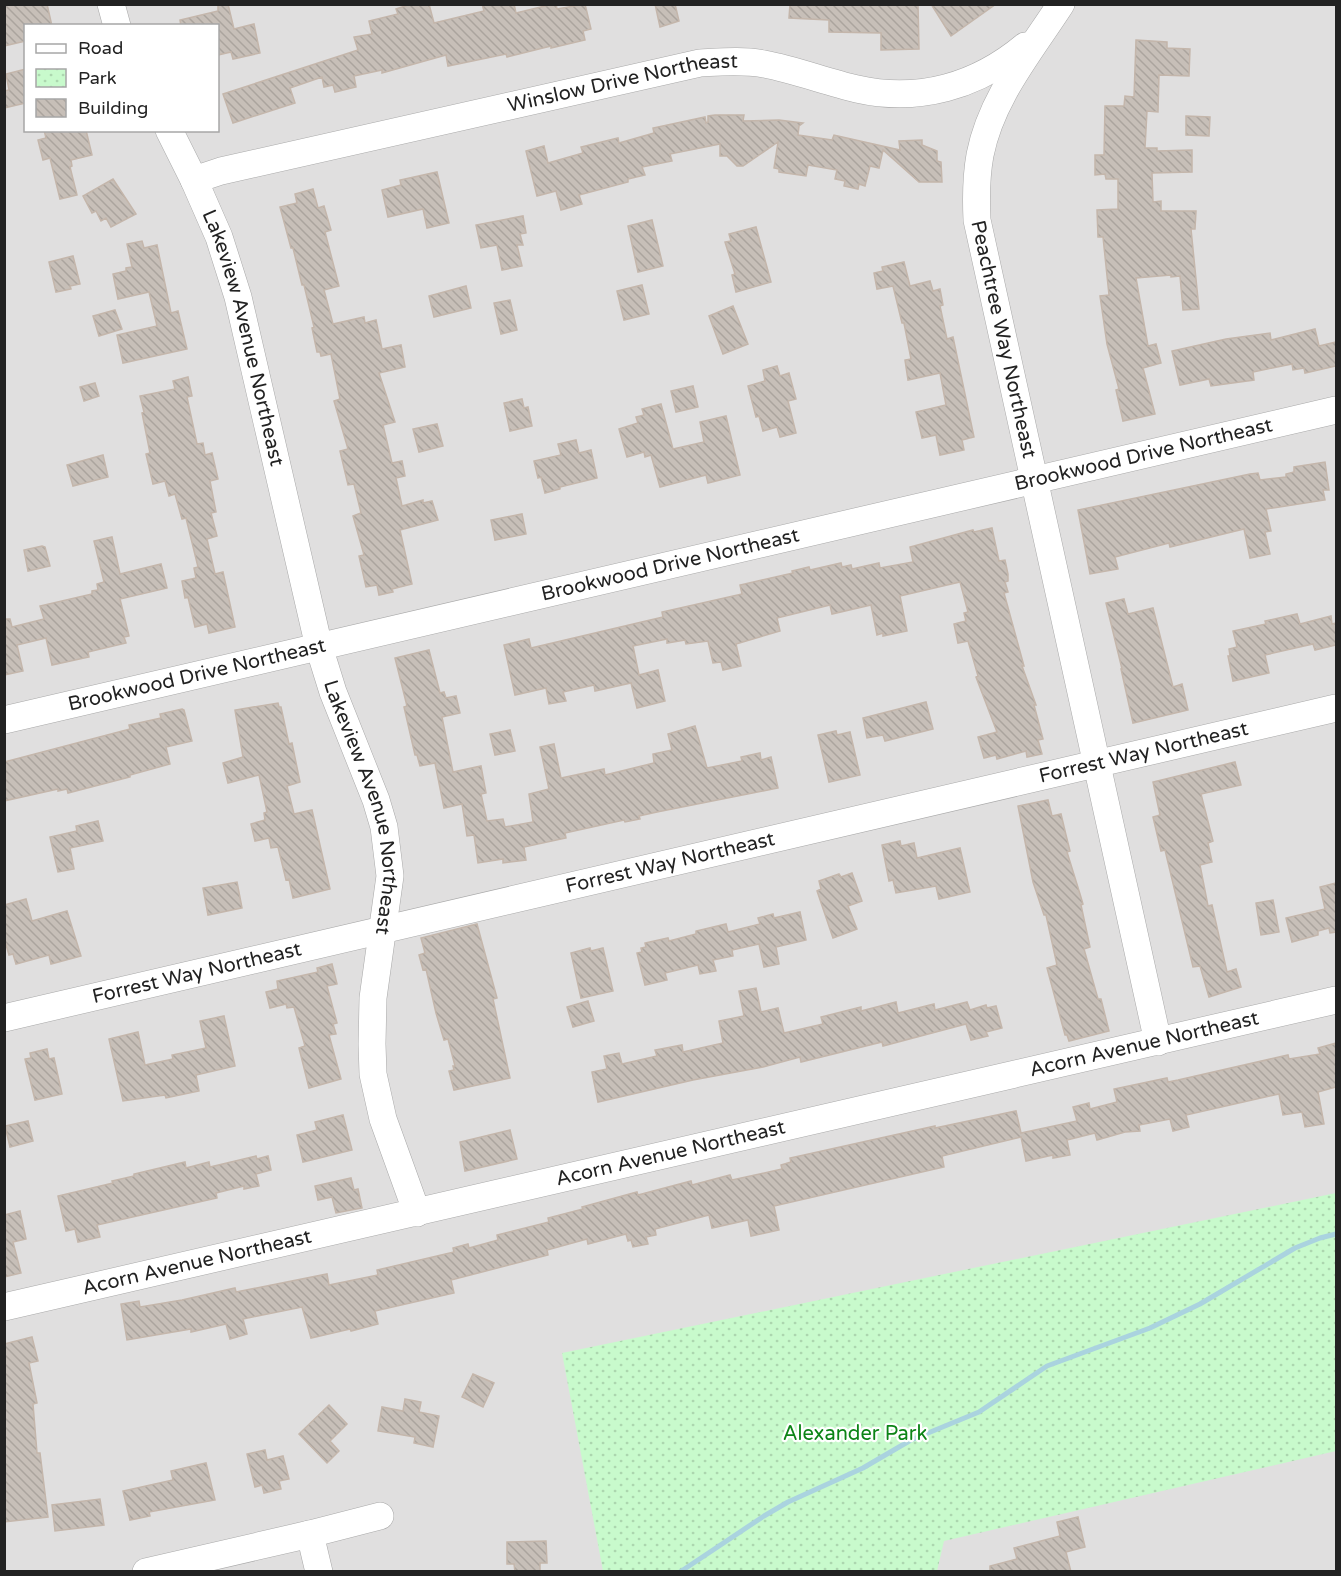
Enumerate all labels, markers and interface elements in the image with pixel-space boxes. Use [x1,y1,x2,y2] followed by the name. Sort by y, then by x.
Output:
[24,24,219,132] legend
[78,37,123,59] text: Road
[505,50,738,118] street label: Winslow Drive Northeast
[78,67,117,89] text: Park
[78,97,148,119] text: Building
[197,206,289,469] street label: Lakeview Avenue Northeast
[965,218,1041,461] street label: Peachtree Way Northeast
[1012,413,1275,496] street label: Brookwood Drive Northeast
[539,523,802,607] street label: Brookwood Drive Northeast
[66,633,328,717] street label: Brookwood Drive Northeast
[318,677,402,937] street label: Lakeview Avenue Northeast
[1037,717,1251,789] street label: Forrest Way Northeast
[563,827,777,899] street label: Forrest Way Northeast
[90,937,304,1009] street label: Forrest Way Northeast
[1027,1006,1261,1082] street label: Acorn Avenue Northeast
[554,1115,788,1191] street label: Acorn Avenue Northeast
[80,1224,314,1301] street label: Acorn Avenue Northeast
[783,1422,927,1446] park label: Alexander Park

